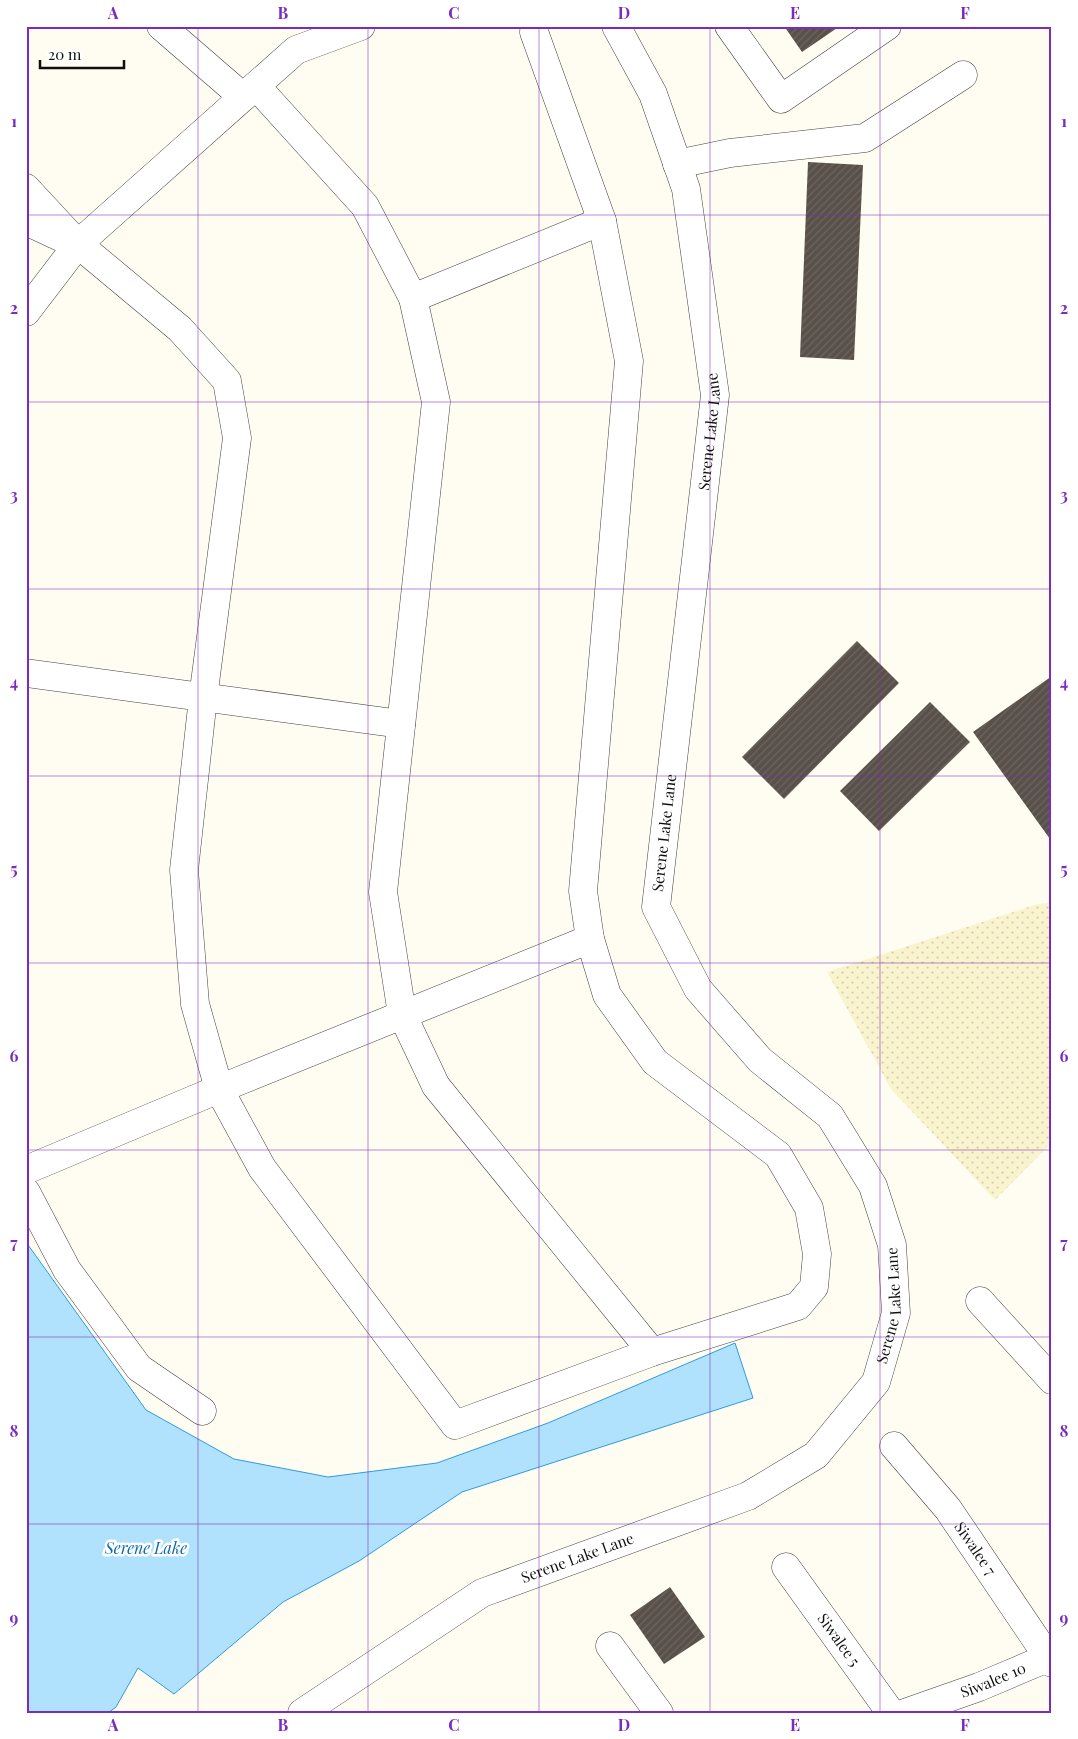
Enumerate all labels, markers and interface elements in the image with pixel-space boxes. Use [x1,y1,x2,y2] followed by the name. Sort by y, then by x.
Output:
[107,2,119,23] text: A
[278,2,289,23] text: B
[448,2,460,23] text: C
[618,2,630,23] text: D
[790,2,800,23] text: E
[960,2,970,23] text: F
[40,38,124,70] scale bar
[48,44,82,64] text: 20 m
[11,110,17,131] text: 1
[1061,110,1067,131] text: 1
[10,297,18,318] text: 2
[1060,297,1068,318] text: 2
[693,372,724,491] street label: Serene Lake Lane
[10,484,18,505] text: 3
[1060,484,1068,505] text: 3
[10,671,18,692] text: 4
[1060,671,1068,692] text: 4
[647,773,680,893] street label: Serene Lake Lane
[10,858,18,879] text: 5
[1060,858,1068,879] text: 5
[10,1045,19,1066] text: 6
[1060,1045,1069,1066] text: 6
[10,1232,18,1253] text: 7
[1060,1232,1068,1253] text: 7
[871,1247,905,1366] street label: Serene Lake Lane
[10,1420,19,1441] text: 8
[1060,1420,1069,1441] text: 8
[950,1518,1001,1579] street label: Siwalee 7
[518,1528,636,1587] street label: Serene Lake Lane
[104,1537,187,1558] water label: Serene Lake
[10,1607,19,1628] text: 9
[1060,1607,1069,1628] text: 9
[813,1609,865,1670] street label: Siwalee 5
[957,1657,1029,1702] street label: Siwalee 10
[107,1714,119,1735] text: A
[278,1714,289,1735] text: B
[448,1714,460,1735] text: C
[618,1714,630,1735] text: D
[790,1714,800,1735] text: E
[960,1714,970,1735] text: F

